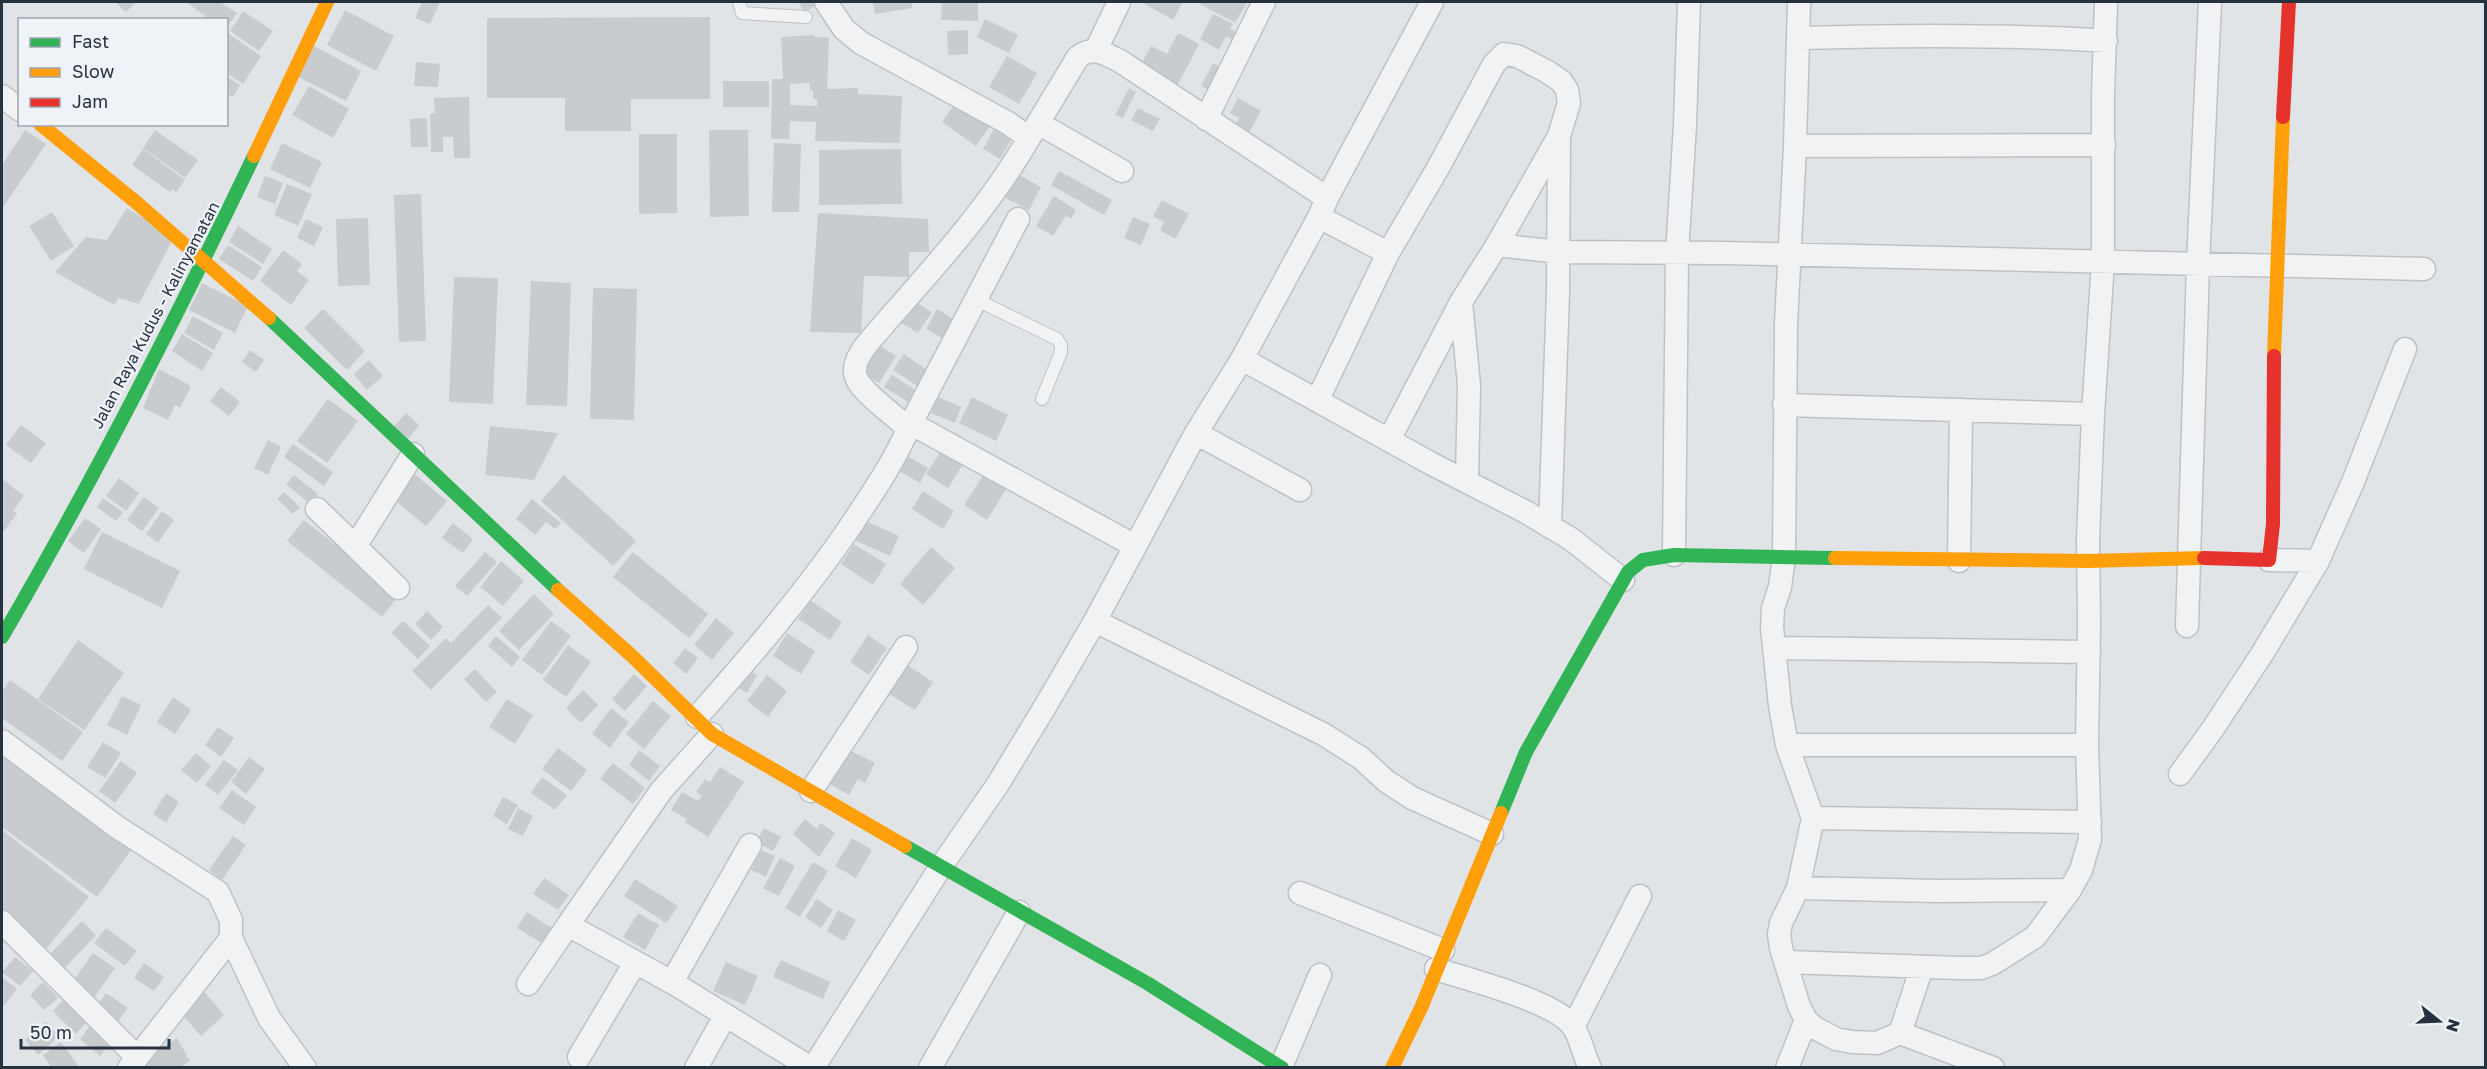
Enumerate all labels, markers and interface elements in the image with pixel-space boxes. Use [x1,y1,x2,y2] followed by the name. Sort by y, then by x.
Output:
[18,18,228,126] legend
[72,30,109,52] text: Fast
[72,60,115,82] text: Slow
[72,90,108,112] text: Jam
[87,198,223,432] street label: Jalan Raya Kudus - Kalinyamatan
[2409,991,2469,1051] north arrow
[21,1012,170,1050] scale bar
[2442,1017,2465,1035] text: N
[30,1021,72,1043] text: 50 m

